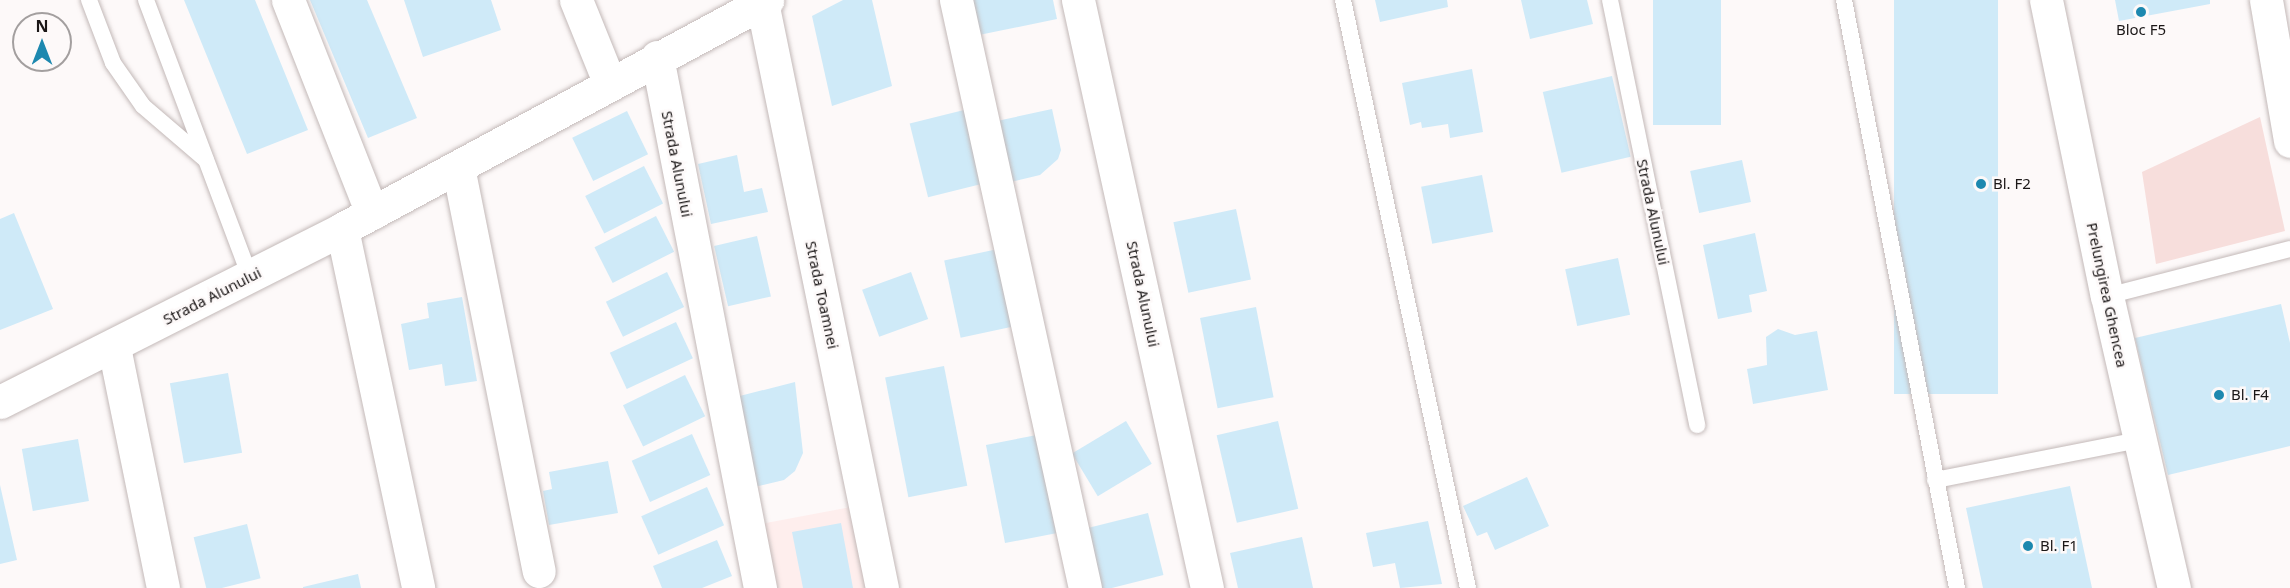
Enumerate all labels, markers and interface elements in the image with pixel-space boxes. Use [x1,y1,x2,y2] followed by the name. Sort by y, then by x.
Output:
[2134,5,2148,19] marker: Bloc F5
[12,12,72,72] north arrow
[35,15,49,37] text: N
[2116,21,2166,39] place label: Bloc F5
[658,109,696,219] street label: Strada Alunului
[1633,157,1673,267] street label: Strada Alunului
[1993,175,2031,193] place label: Bl. F2
[1974,177,1988,191] marker: Bl. F2
[2083,221,2131,369] street label: Prelungirea Ghencea
[802,239,842,351] street label: Strada Toamnei
[1123,239,1163,349] street label: Strada Alunului
[160,264,264,328] street label: Strada Alunului
[2231,386,2269,404] place label: Bl. F4
[2212,388,2226,402] marker: Bl. F4
[2040,537,2078,555] place label: Bl. F1
[2021,539,2035,553] marker: Bl. F1

